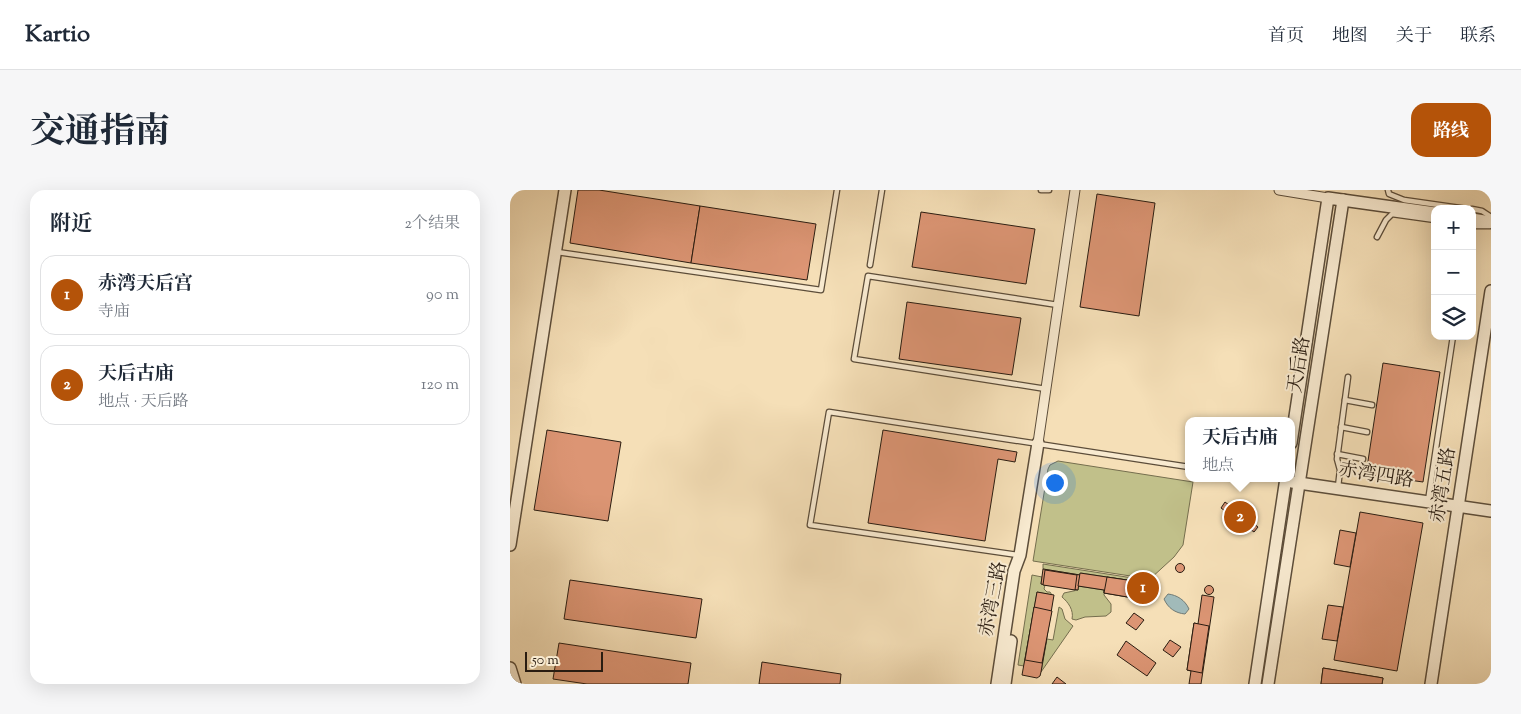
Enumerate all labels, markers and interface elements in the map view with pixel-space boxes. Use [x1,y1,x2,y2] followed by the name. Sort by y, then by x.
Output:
[25,18,90,52] text: Kartio
[1268,24,1304,50] text: 首页
[1332,24,1368,50] text: 地图
[1396,24,1432,50] text: 关于
[1460,24,1496,50] text: 联系
[1411,103,1491,157] button: 路线
[30,108,170,159] text: 交通指南
[1431,205,1476,340] map controls
[1431,205,1476,250] button: +
[50,210,92,240] text: 附近
[405,213,460,236] text: 2个结果
[1431,250,1476,295] button: −
[98,271,193,298] text: 赤湾天后宫
[64,284,70,307] text: 1
[426,284,459,307] text: 90 m
[1431,295,1476,340] button: layers
[98,301,130,324] text: 寺庙
[1282,335,1318,395] street label: 天后路
[98,361,174,388] text: 天后古庙
[63,374,71,397] text: 2
[421,374,459,397] text: 120 m
[98,391,189,414] text: 地点 · 天后路
[1185,417,1295,482] popup
[1202,425,1278,452] text: 天后古庙
[1425,445,1463,525] street label: 赤湾五路
[1202,455,1234,478] text: 地点
[1336,457,1416,495] street label: 赤湾四路
[1042,470,1068,496] your location
[1224,498,1256,536] pin: 2
[973,559,1015,639] street label: 赤湾三路
[1127,569,1159,607] pin: 1
[525,649,602,672] scale bar
[532,651,559,671] text: 50 m

